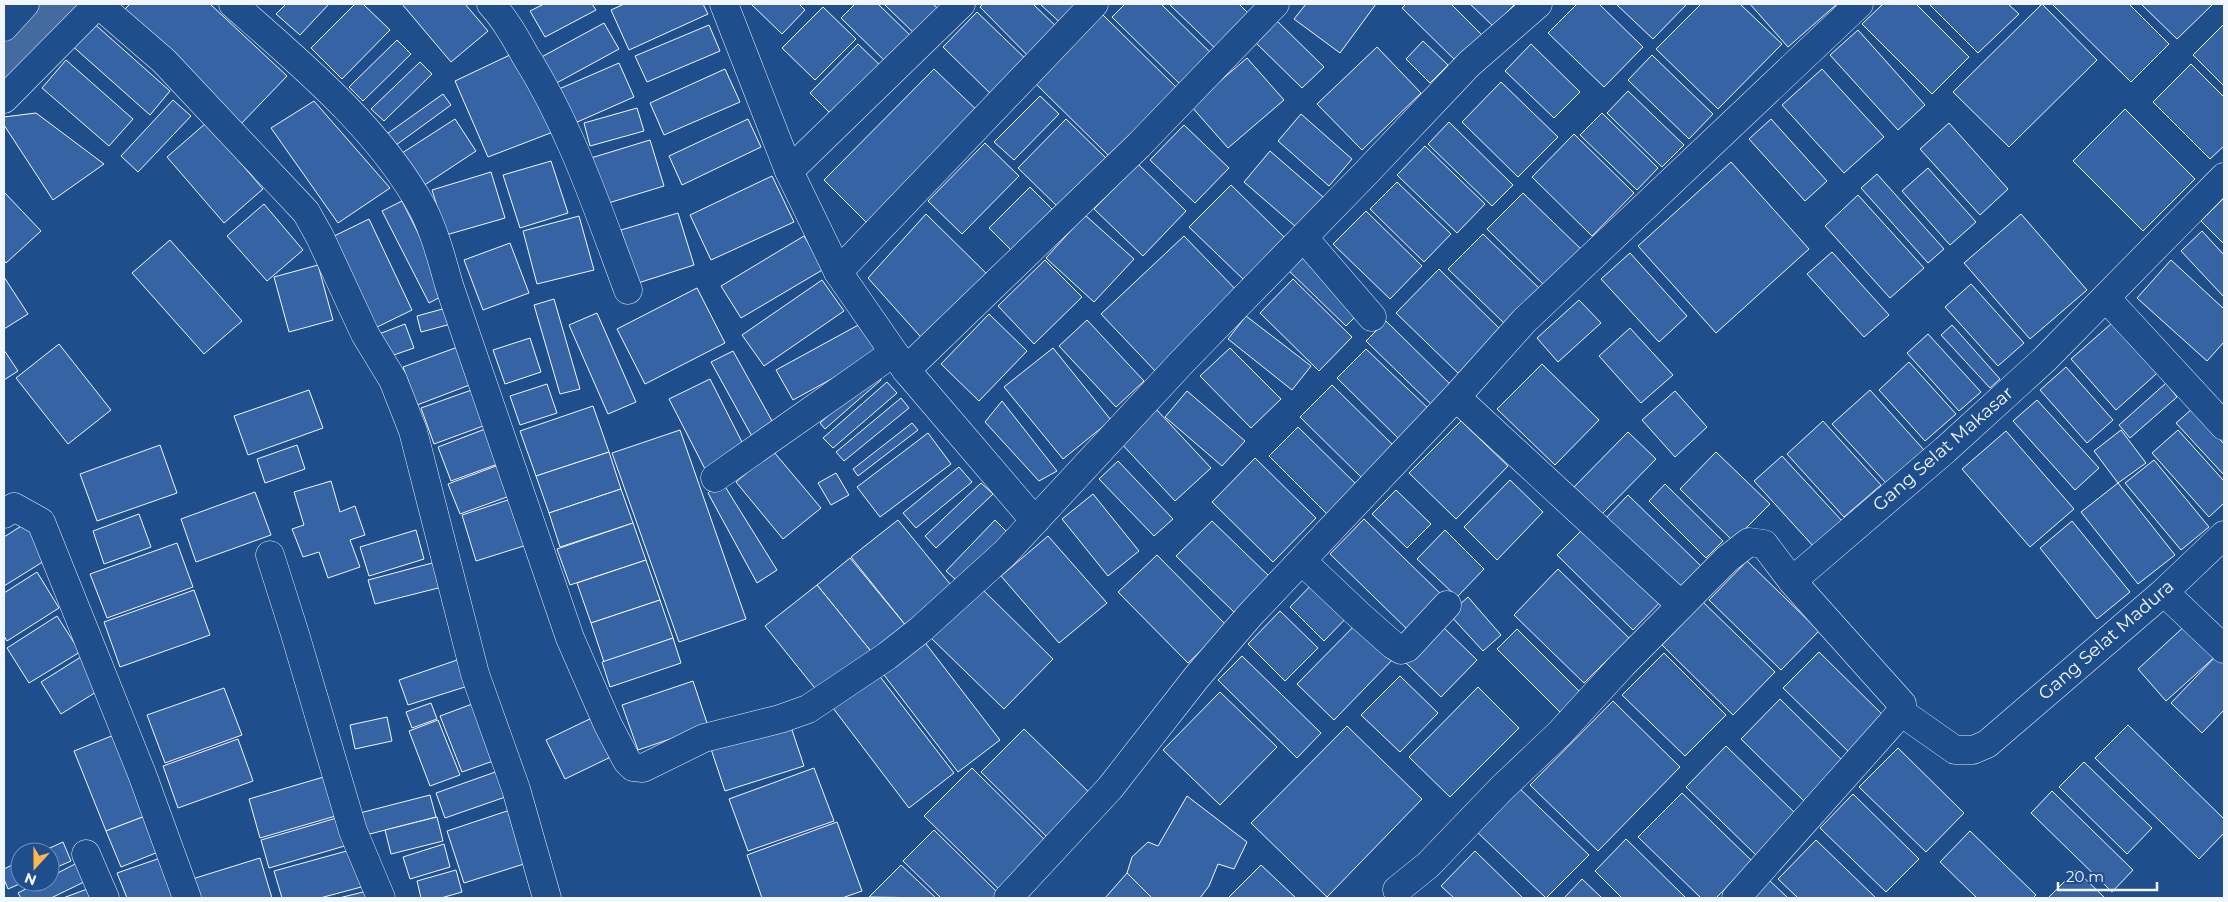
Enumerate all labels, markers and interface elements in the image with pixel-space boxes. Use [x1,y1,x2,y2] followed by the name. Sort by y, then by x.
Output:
[1868,382,2018,516] street label: Gang Selat Makasar
[2034,575,2178,705] street label: Gang Selat Madura
[10,842,60,892] north arrow
[2058,860,2157,892] scale bar
[2066,867,2104,886] text: 20 m
[22,869,39,890] text: N

